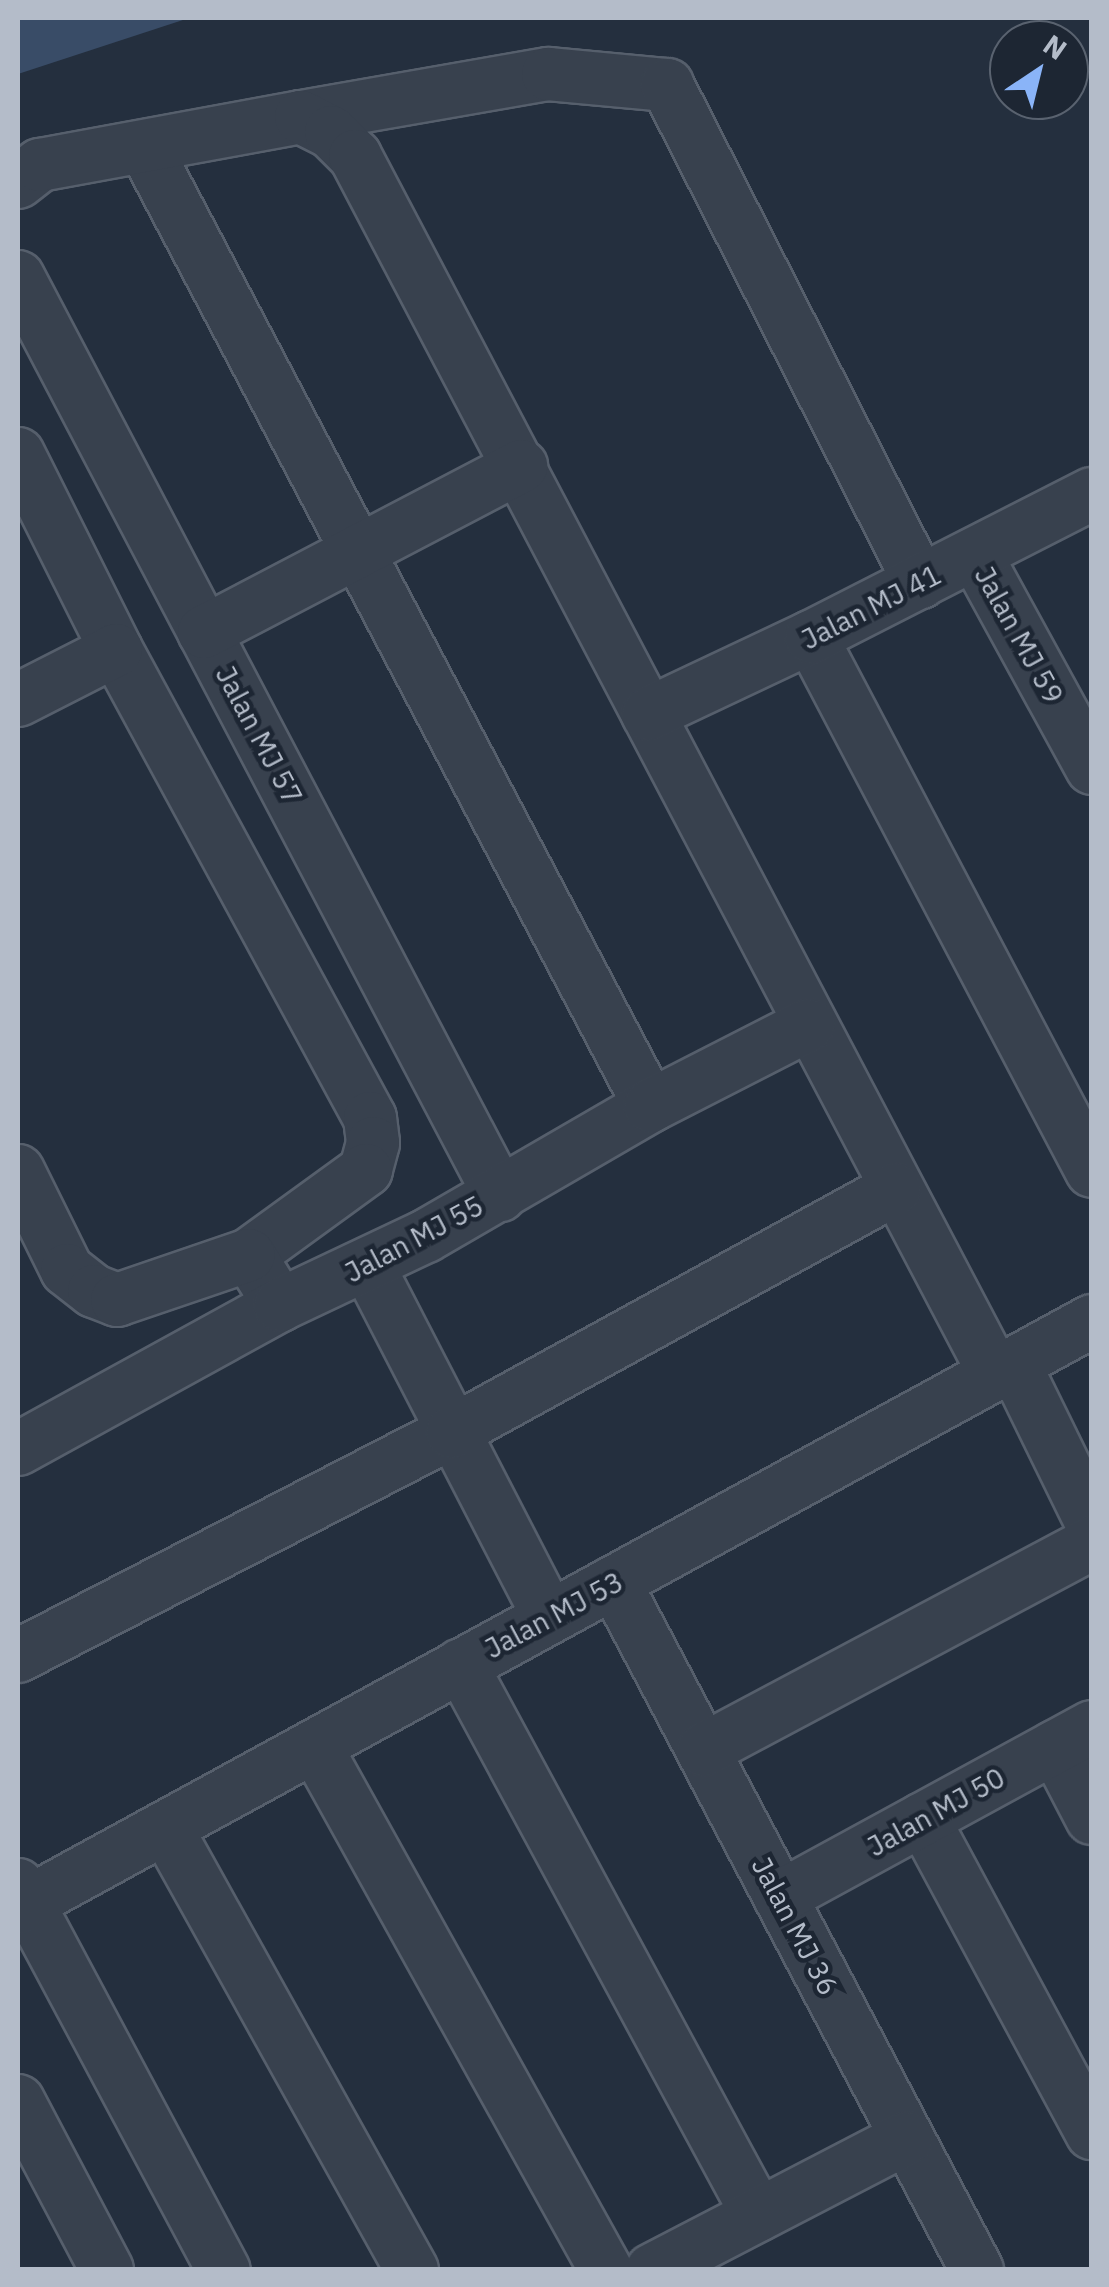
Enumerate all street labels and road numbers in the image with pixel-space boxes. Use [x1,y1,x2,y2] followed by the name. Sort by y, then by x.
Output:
[796,558,946,656] street label: Jalan MJ 41
[968,561,1070,709] street label: Jalan MJ 59
[209,660,309,810] street label: Jalan MJ 57
[339,1189,489,1289] street label: Jalan MJ 55
[479,1565,629,1665] street label: Jalan MJ 53
[862,1761,1010,1863] street label: Jalan MJ 50
[745,1851,845,2001] street label: Jalan MJ 36

